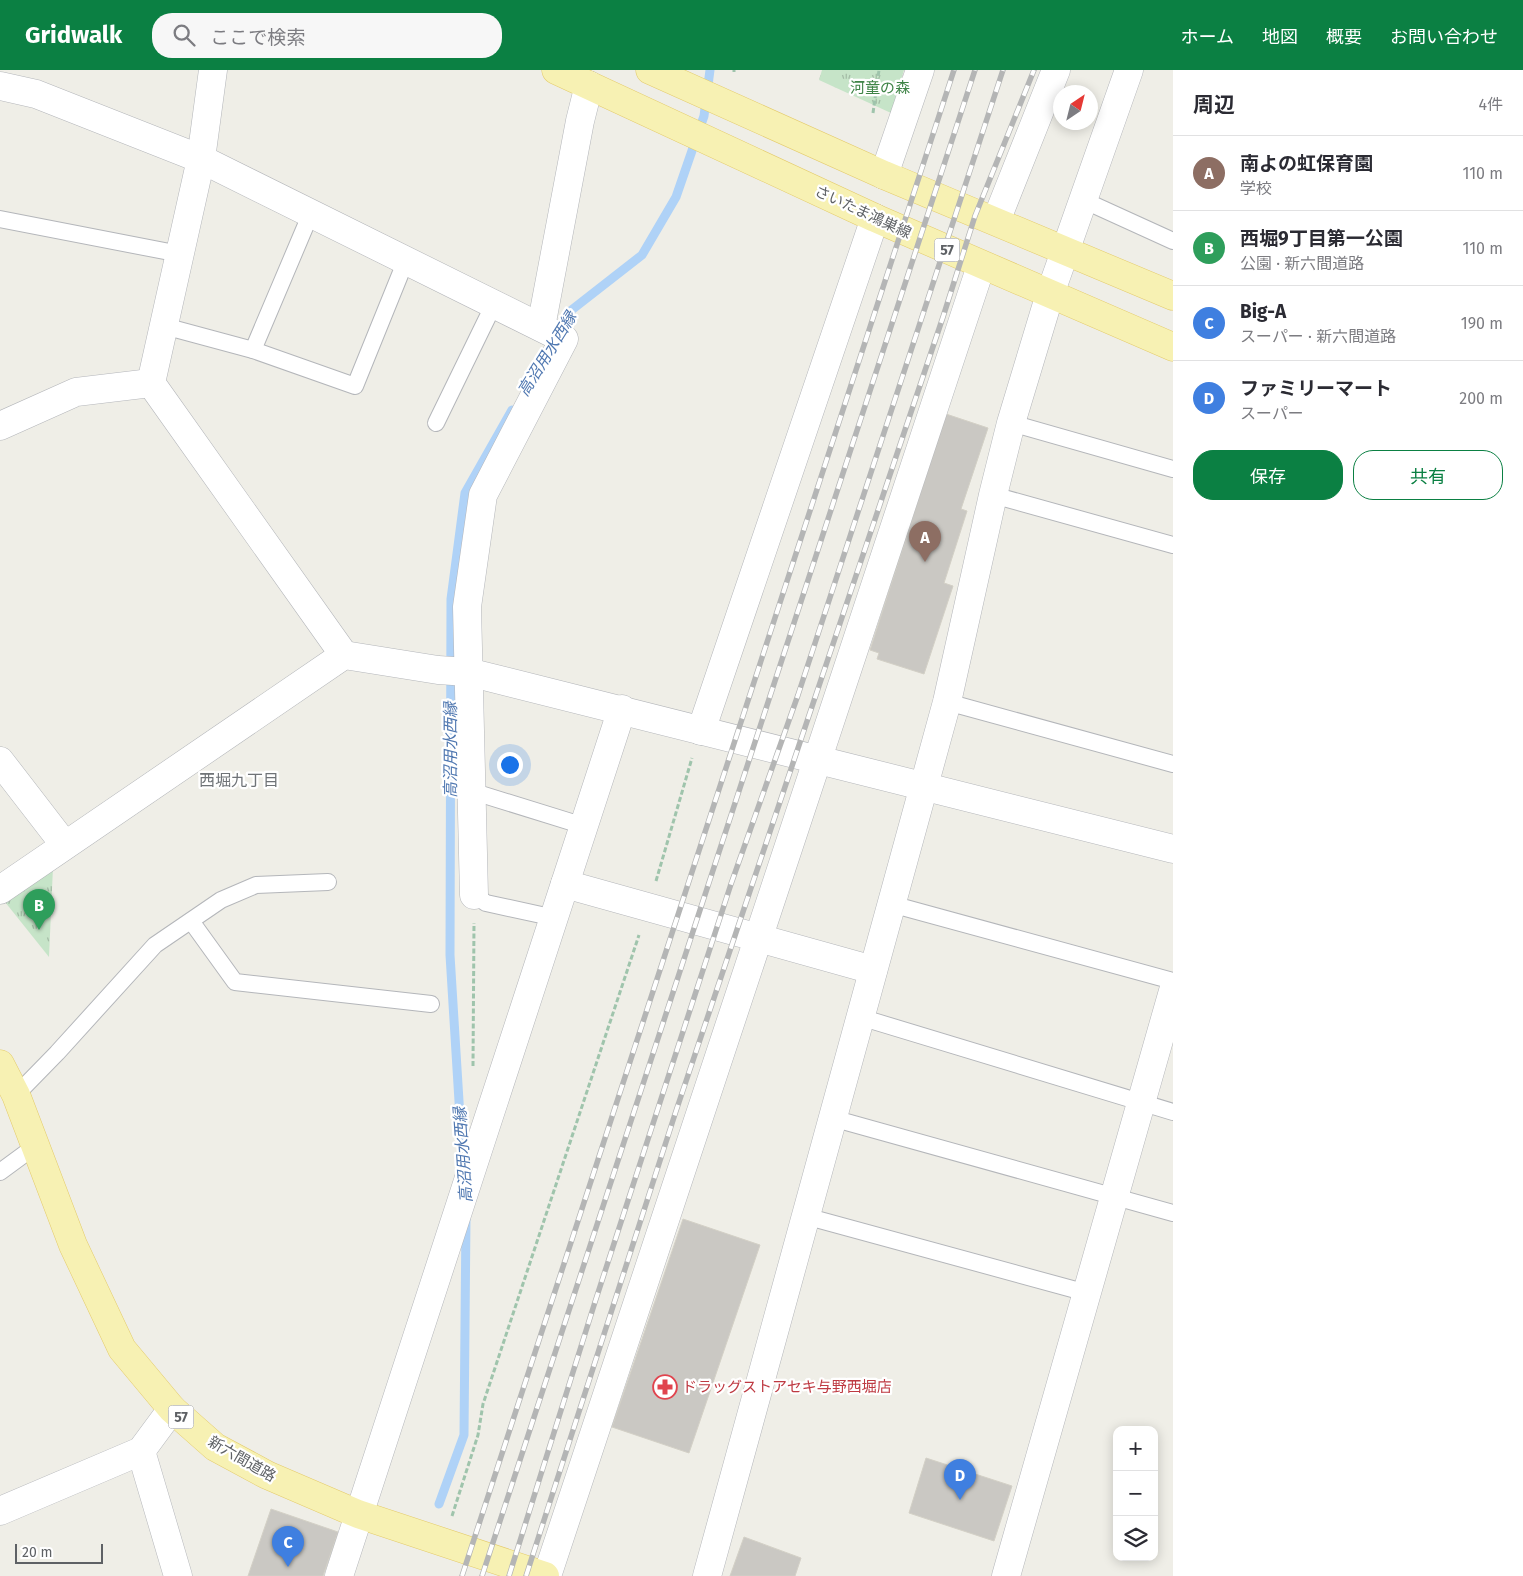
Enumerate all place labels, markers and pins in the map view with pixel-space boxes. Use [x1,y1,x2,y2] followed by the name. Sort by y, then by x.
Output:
[909,521,941,562] pin: A
[23,889,55,930] pin: B
[652,1374,678,1400] pharmacy icon: ドラッグストアセキ与野西堀店
[682,1378,892,1396] place label: ドラッグストアセキ与野西堀店
[944,1459,976,1500] pin: D
[272,1526,304,1567] pin: C

